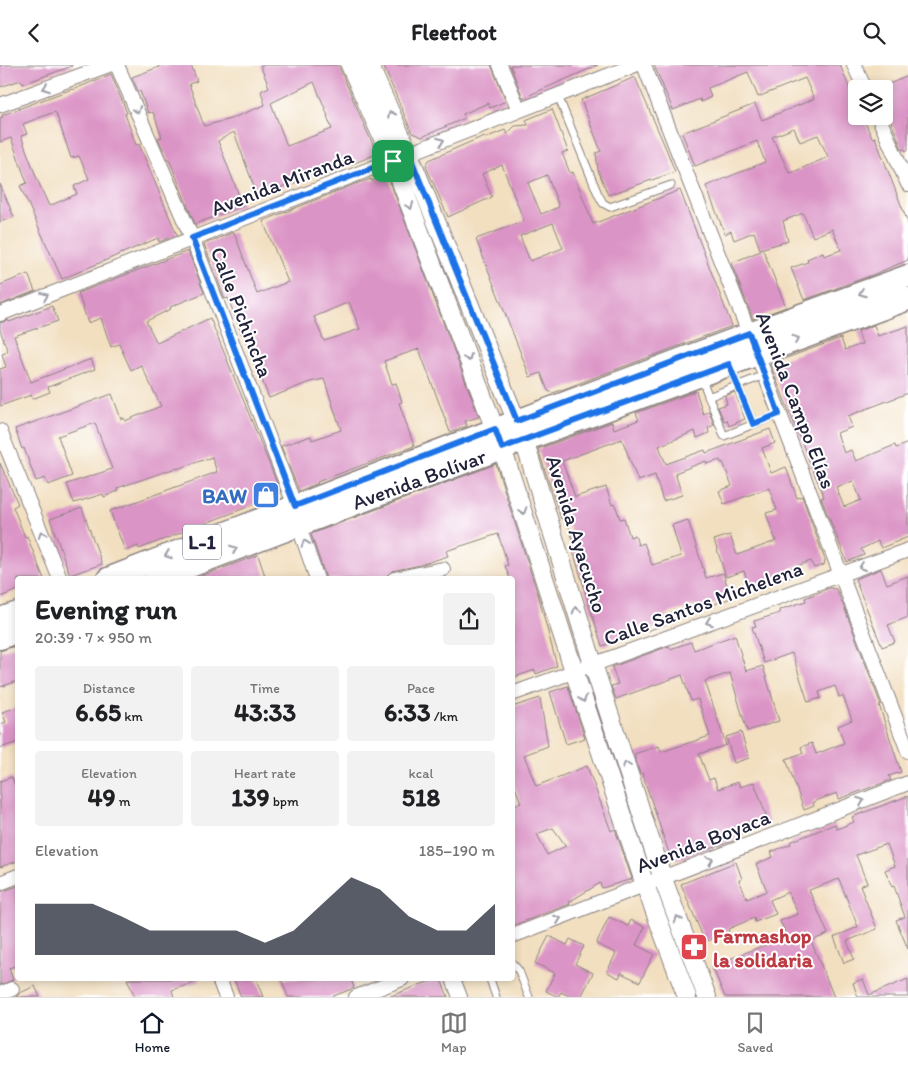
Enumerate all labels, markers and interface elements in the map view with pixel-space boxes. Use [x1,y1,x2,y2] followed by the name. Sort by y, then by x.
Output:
[20,19,48,47] icon: back
[411,19,497,46] text: Fleetfoot
[860,19,888,47] icon: search
[848,80,893,125] map controls
[848,80,893,125] button: layers
[43,82,51,92] one-way arrow
[130,105,141,114] one-way arrow
[386,110,397,119] one-way arrow
[436,137,445,147] one-way arrow
[372,140,414,182] pin
[207,143,357,221] street label: Avenida Miranda
[379,147,407,175] icon: arrive
[405,202,415,210] one-way arrow
[206,243,278,381] street label: Calle Pichincha
[858,287,867,297] one-way arrow
[40,292,49,302] one-way arrow
[751,308,841,492] street label: Avenida Campo Elías
[792,335,800,345] one-way arrow
[462,354,472,362] one-way arrow
[349,443,490,515] street label: Avenida Bolívar
[541,452,613,616] street label: Avenida Ayacucho
[251,480,281,510] shop icon: BAW
[202,483,247,508] place label: BAW
[517,507,527,515] one-way arrow
[183,525,221,559] road number: L-1
[38,530,48,539] one-way arrow
[300,539,310,547] one-way arrow
[229,544,238,555] one-way arrow
[165,549,173,559] one-way arrow
[600,555,806,651] street label: Calle Santos Michelena
[858,561,867,571] one-way arrow
[35,592,177,626] text: Evening run
[443,593,495,645] button: share
[572,606,582,615] one-way arrow
[706,616,714,626] one-way arrow
[35,628,152,647] text: 20:39 · 7 × 950 m
[83,680,135,697] text: Distance
[250,680,280,697] text: Time
[407,680,435,697] text: Pace
[577,695,587,703] one-way arrow
[75,697,121,727] text: 6.65
[234,697,296,727] text: 43:33
[384,697,431,727] text: 6:33
[121,708,143,725] text: km
[431,708,458,725] text: /km
[621,761,631,769] one-way arrow
[81,765,137,782] text: Elevation
[234,765,296,782] text: Heart rate
[409,765,433,782] text: kcal
[87,782,116,812] text: 49
[231,782,270,812] text: 139
[402,782,440,812] text: 518
[116,793,131,810] text: m
[270,793,299,810] text: bpm
[856,797,865,807] one-way arrow
[632,804,774,878] street label: Avenida Boyaca
[35,841,99,860] text: Elevation
[419,841,495,860] text: 185–190 m
[705,856,714,866] one-way arrow
[553,914,562,925] one-way arrow
[674,915,684,923] one-way arrow
[713,923,814,972] place label: Farmashop la solidaria
[679,932,709,962] pharmacy icon: Farmashop la solidaria
[135,1009,170,1056] tab: Home
[440,1009,468,1056] tab: Map
[737,1009,773,1056] tab: Saved

